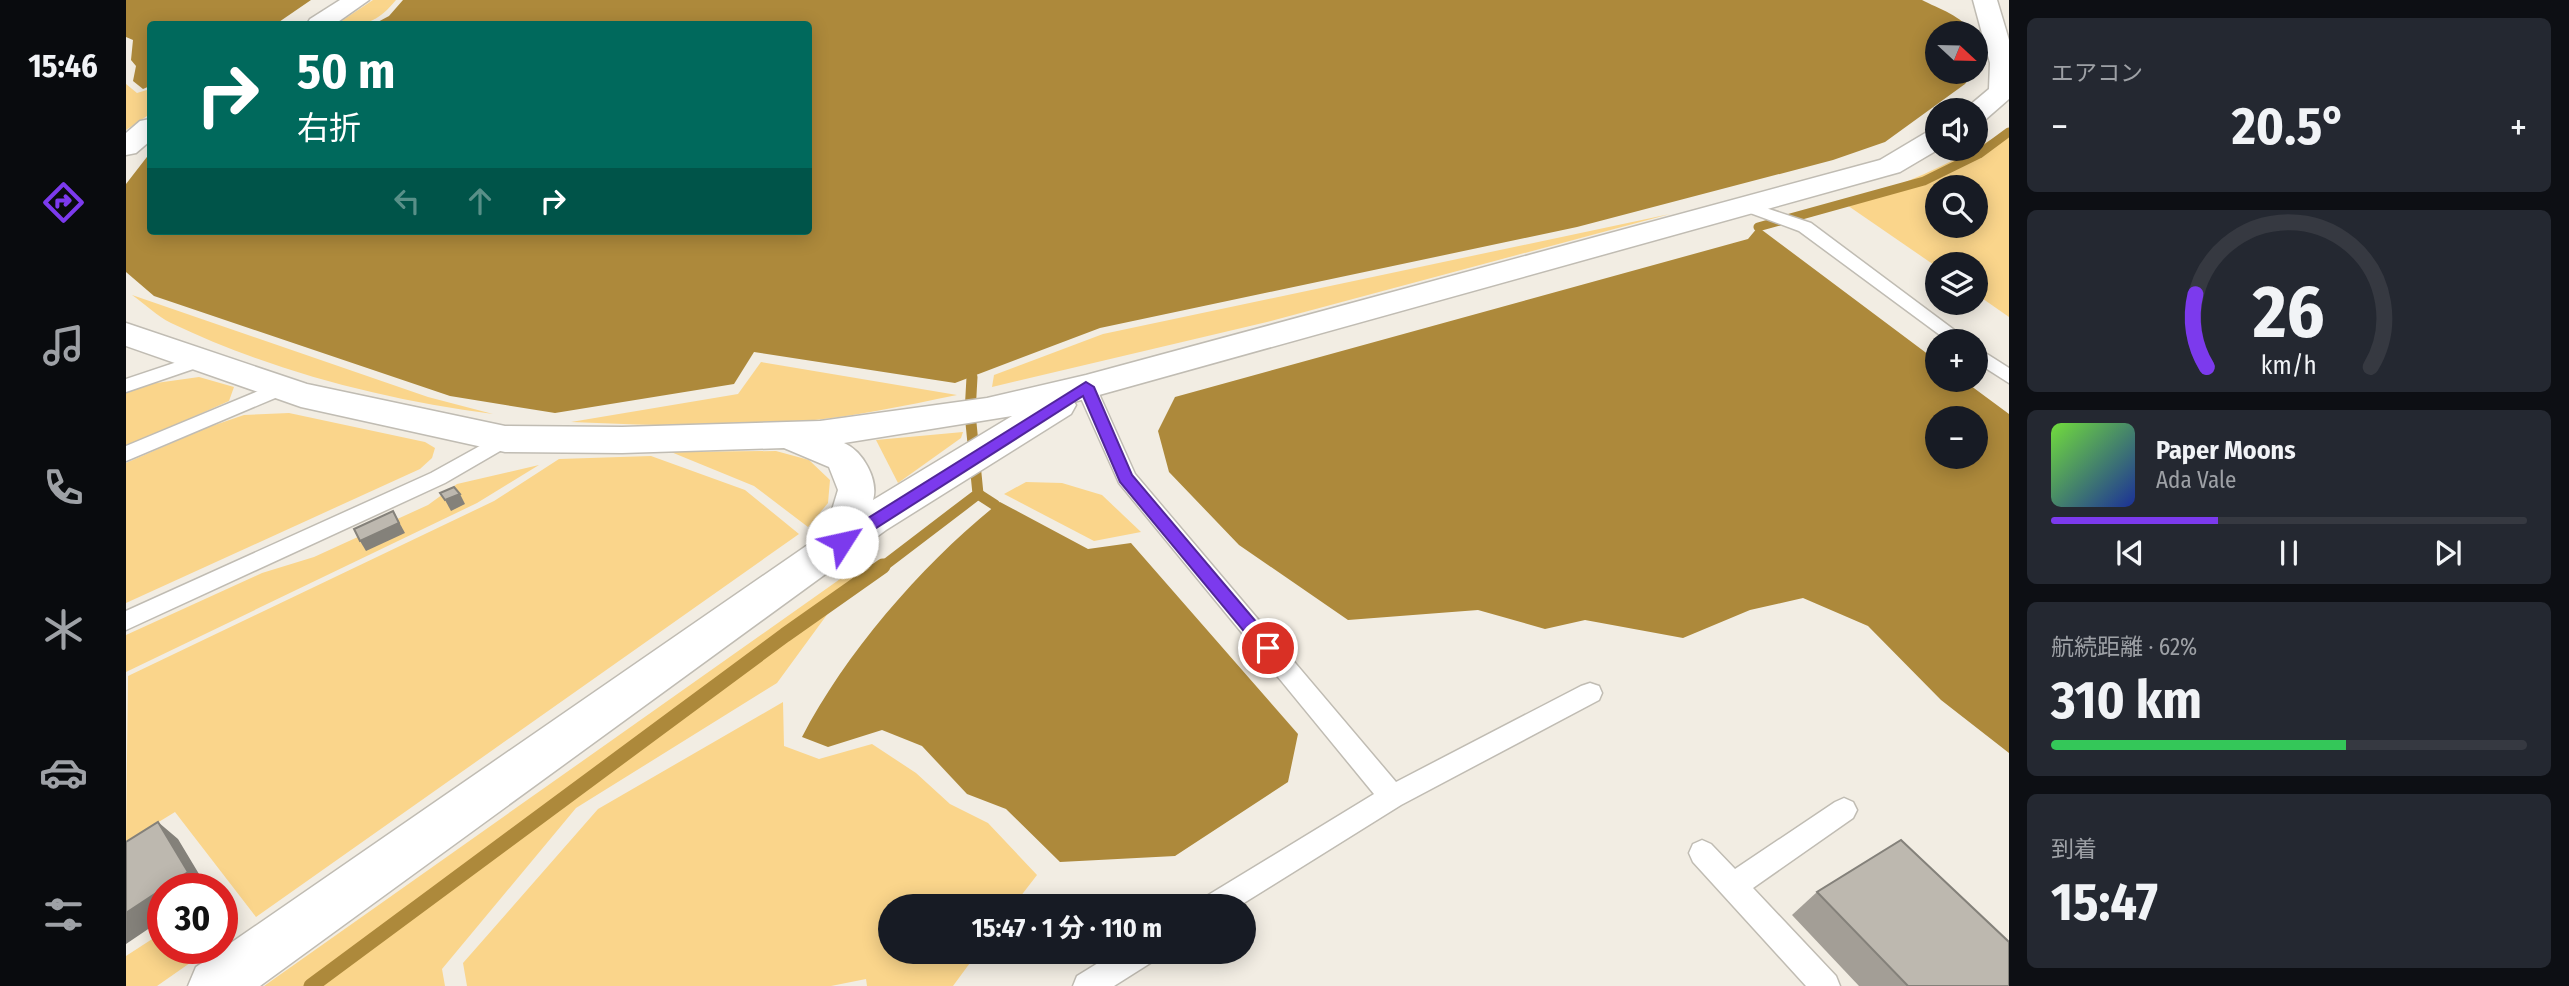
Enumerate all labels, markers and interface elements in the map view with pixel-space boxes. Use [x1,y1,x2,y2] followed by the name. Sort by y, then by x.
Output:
[1925,21,1988,84] north arrow
[1925,21,1988,469] map controls
[297,42,395,101] text: 50 m
[28,47,98,85] text: 15:46
[182,49,273,140] icon: right
[2051,59,2143,87] text: エアコン
[2232,95,2346,158] text: 20.5°
[1925,98,1988,161] button: sound
[2051,104,2068,150] text: −
[2510,104,2527,150] text: +
[297,109,361,147] text: 右折
[1925,175,1988,238] button: search
[39,178,88,227] icon: directions
[388,182,426,220] icon: left
[461,182,499,220] icon: ahead
[534,182,572,220] icon: right
[1925,252,1988,315] button: layers
[2252,269,2325,356] text: 26
[39,321,88,370] icon: music
[1925,329,1988,392] button: +
[2261,351,2317,381] text: km/h
[1925,406,1988,469] button: −
[2156,435,2296,466] text: Paper Moons
[39,463,88,512] icon: phone
[2156,466,2236,494] text: Ada Vale
[805,505,879,579] position arrow
[2111,534,2149,572] icon: previous
[2270,534,2308,572] icon: pause
[2429,534,2467,572] icon: next
[39,605,88,654] icon: climate
[1238,618,1298,678] pin
[1249,629,1287,667] icon: arrive
[2051,633,2197,661] text: 航続距離 · 62%
[2051,669,2202,732] text: 310 km
[39,748,88,797] icon: car
[2051,835,2097,863] text: 到着
[2051,871,2158,934] text: 15:47
[147,873,238,964] speed limit sign: 30
[39,890,88,939] icon: filters
[972,913,1162,944] text: 15:47 · 1 分 · 110 m

